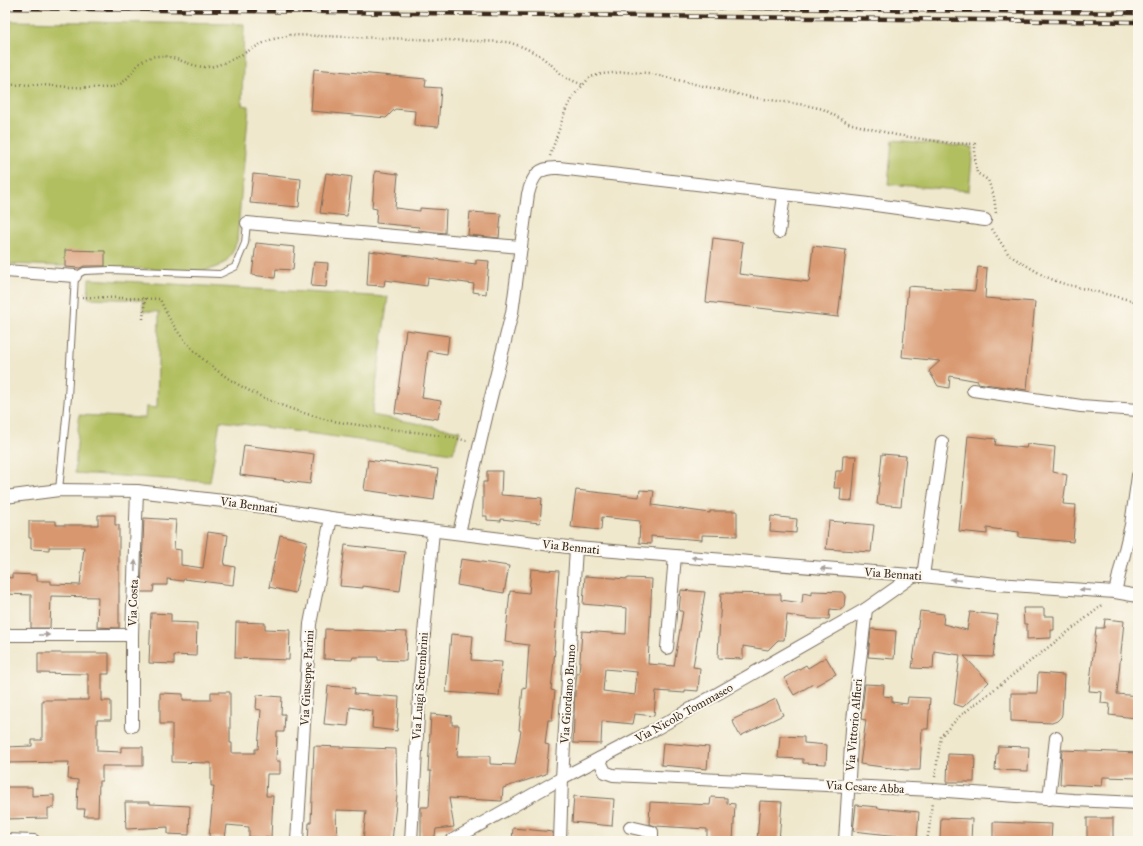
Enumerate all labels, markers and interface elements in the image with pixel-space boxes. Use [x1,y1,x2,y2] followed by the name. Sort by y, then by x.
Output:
[218,494,279,516] street label: Via Bennati
[541,537,601,557] street label: Via Bennati
[691,555,703,561] one-way arrow
[131,560,138,572] one-way arrow
[820,565,832,572] one-way arrow
[863,565,923,583] street label: Via Bennati
[950,576,962,583] one-way arrow
[125,578,141,628] street label: Via Costa
[1079,587,1091,594] one-way arrow
[297,629,317,727] street label: Via Giuseppe Parini
[409,631,432,741] street label: Via Luigi Settembrini
[38,632,51,638] one-way arrow
[557,644,578,745] street label: Via Giordano Bruno
[843,677,865,773] street label: Via Vittorio Alfieri
[632,680,735,746] street label: Via Nicolò Tommaseo
[824,778,906,796] street label: Via Cesare Abba

